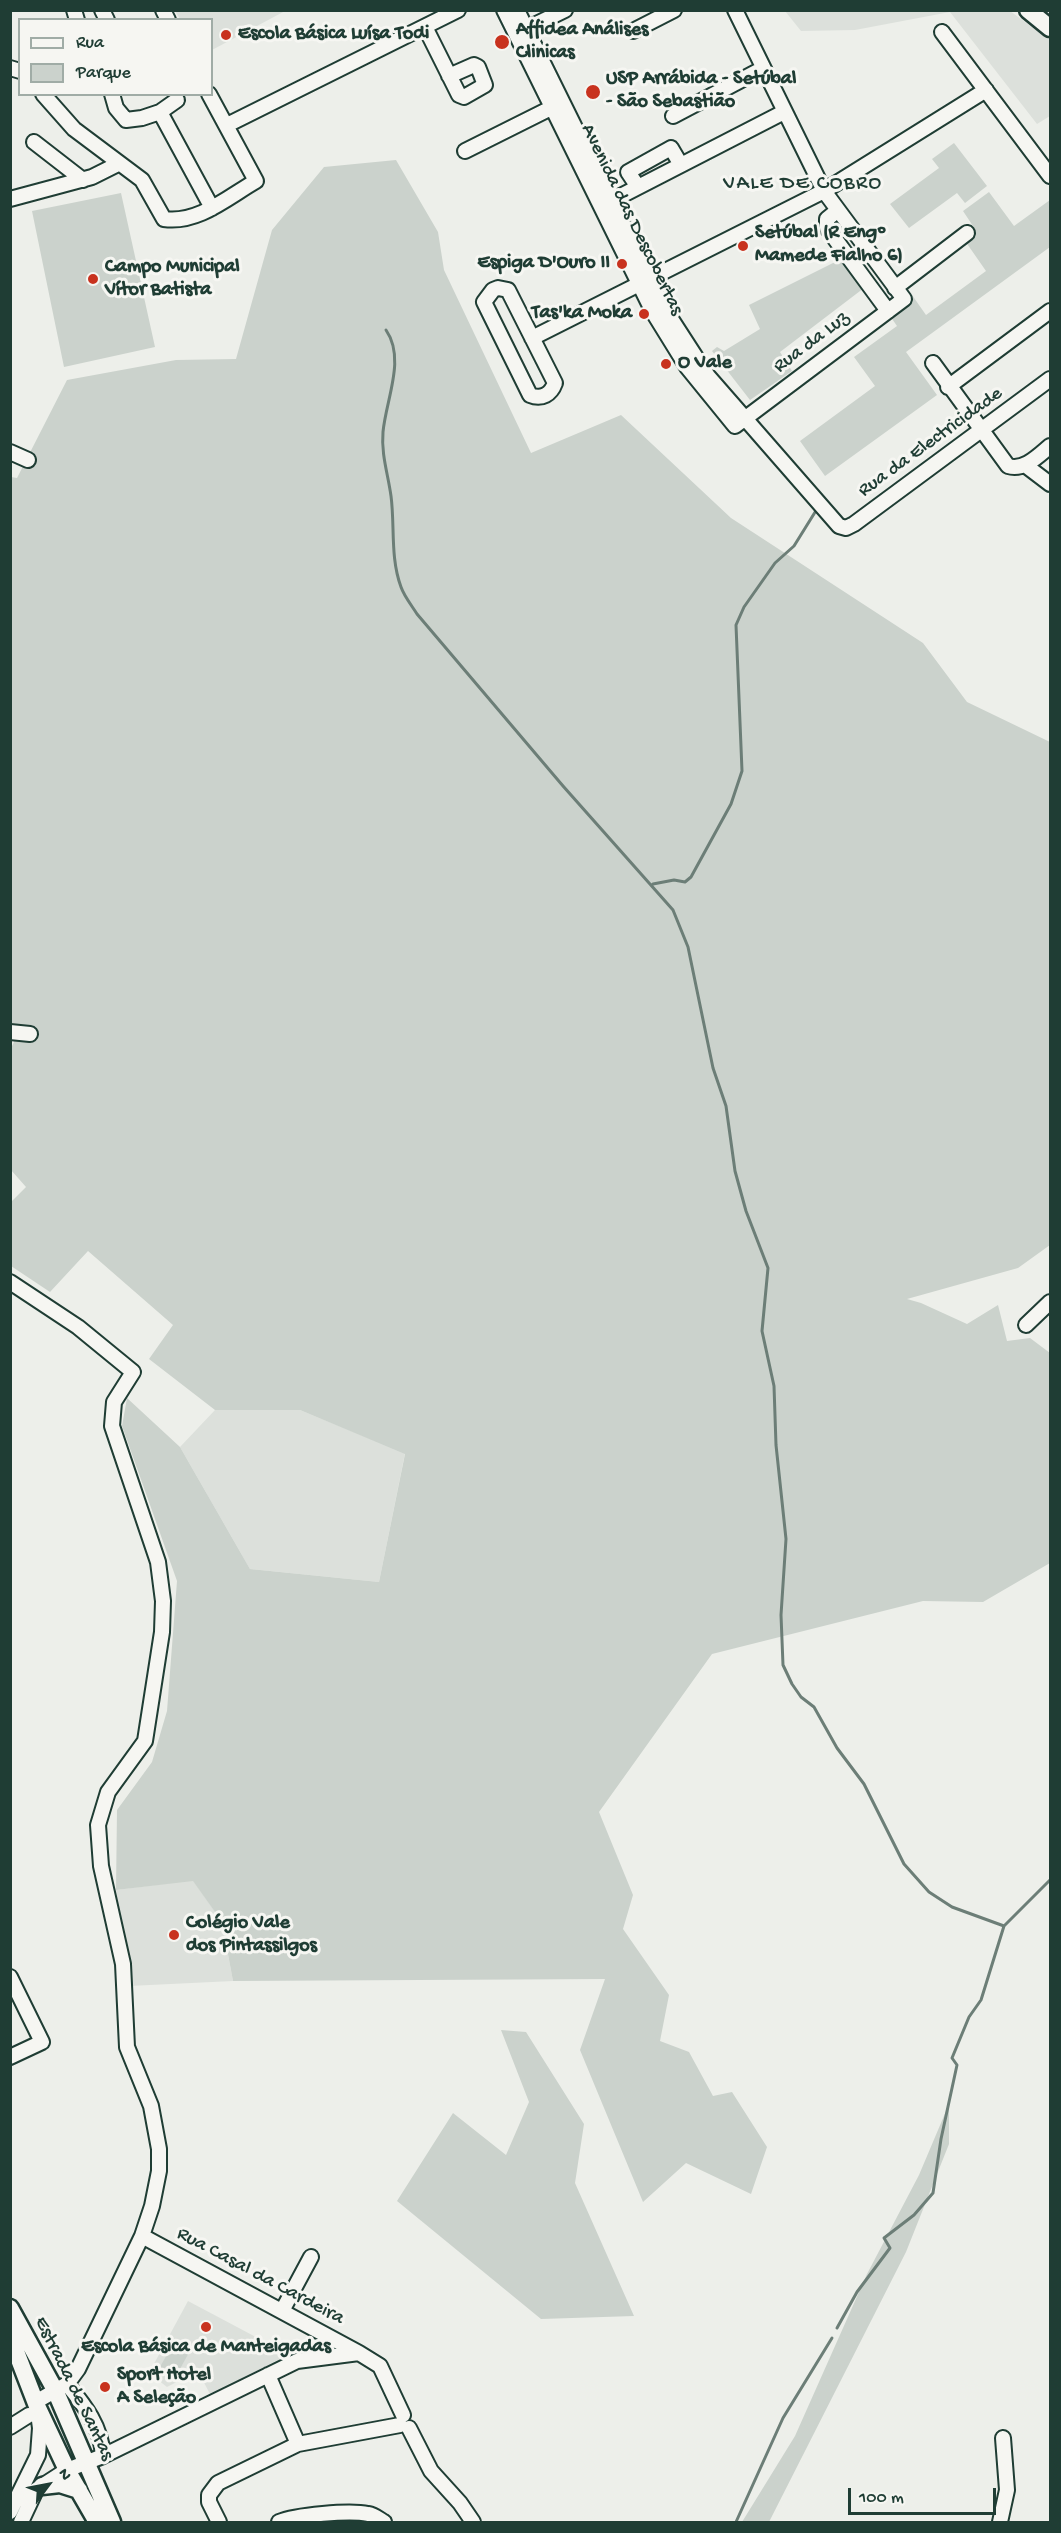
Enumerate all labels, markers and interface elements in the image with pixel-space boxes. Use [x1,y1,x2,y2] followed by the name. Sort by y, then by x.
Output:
[18,18,213,96] legend
[516,19,648,66] place label: Affidea Análises Clinicas
[238,23,429,47] place label: Escola Básica Luísa Todi
[219,28,233,42] marker: Escola Básica Luísa Todi
[76,33,104,54] text: Rua
[493,33,511,51] marker: Affidea Análises Clinicas
[76,63,131,84] text: Parque
[606,68,796,115] place label: USP Arrábida - Setúbal - São Sebastião
[584,83,602,101] marker: USP Arrábida - Setúbal - São Sebastião
[574,120,688,320] street label: Avenida das Descobertas
[723,172,883,198] district label: VALE DE COBRO
[755,222,903,269] place label: Setúbal (R Engº Mamede Fialho 6)
[736,239,750,253] marker: Setúbal (R Engº Mamede Fialho 6)
[477,252,610,276] place label: Espiga D'Ouro II
[105,256,240,303] place label: Campo Municipal Vítor Batista
[615,257,629,271] marker: Espiga D'Ouro II
[86,272,100,286] marker: Campo Municipal Vítor Batista
[532,302,632,326] place label: Tas'ka Moka
[637,307,651,321] marker: Tas'ka Moka
[769,307,855,379] street label: Rua da Luz
[678,352,732,376] place label: O Vale
[659,357,673,371] marker: O Vale
[854,383,1008,503] street label: Rua da Electricidade
[186,1912,317,1959] place label: Colégio Vale dos Pintassilgos
[167,1928,181,1942] marker: Colégio Vale dos Pintassilgos
[172,2223,348,2331] street label: Rua Casal da Cardeira
[28,2313,118,2465] street label: Estrada de Santas
[199,2320,213,2334] marker: Escola Básica de Manteigadas
[81,2336,331,2360] place label: Escola Básica de Manteigadas
[117,2364,211,2411] place label: Sport Hotel A Seleção
[98,2380,112,2394] marker: Sport Hotel A Seleção
[18,2455,78,2515] north arrow
[53,2466,75,2485] text: N
[851,2476,1000,2514] scale bar
[859,2488,904,2509] text: 100 m

